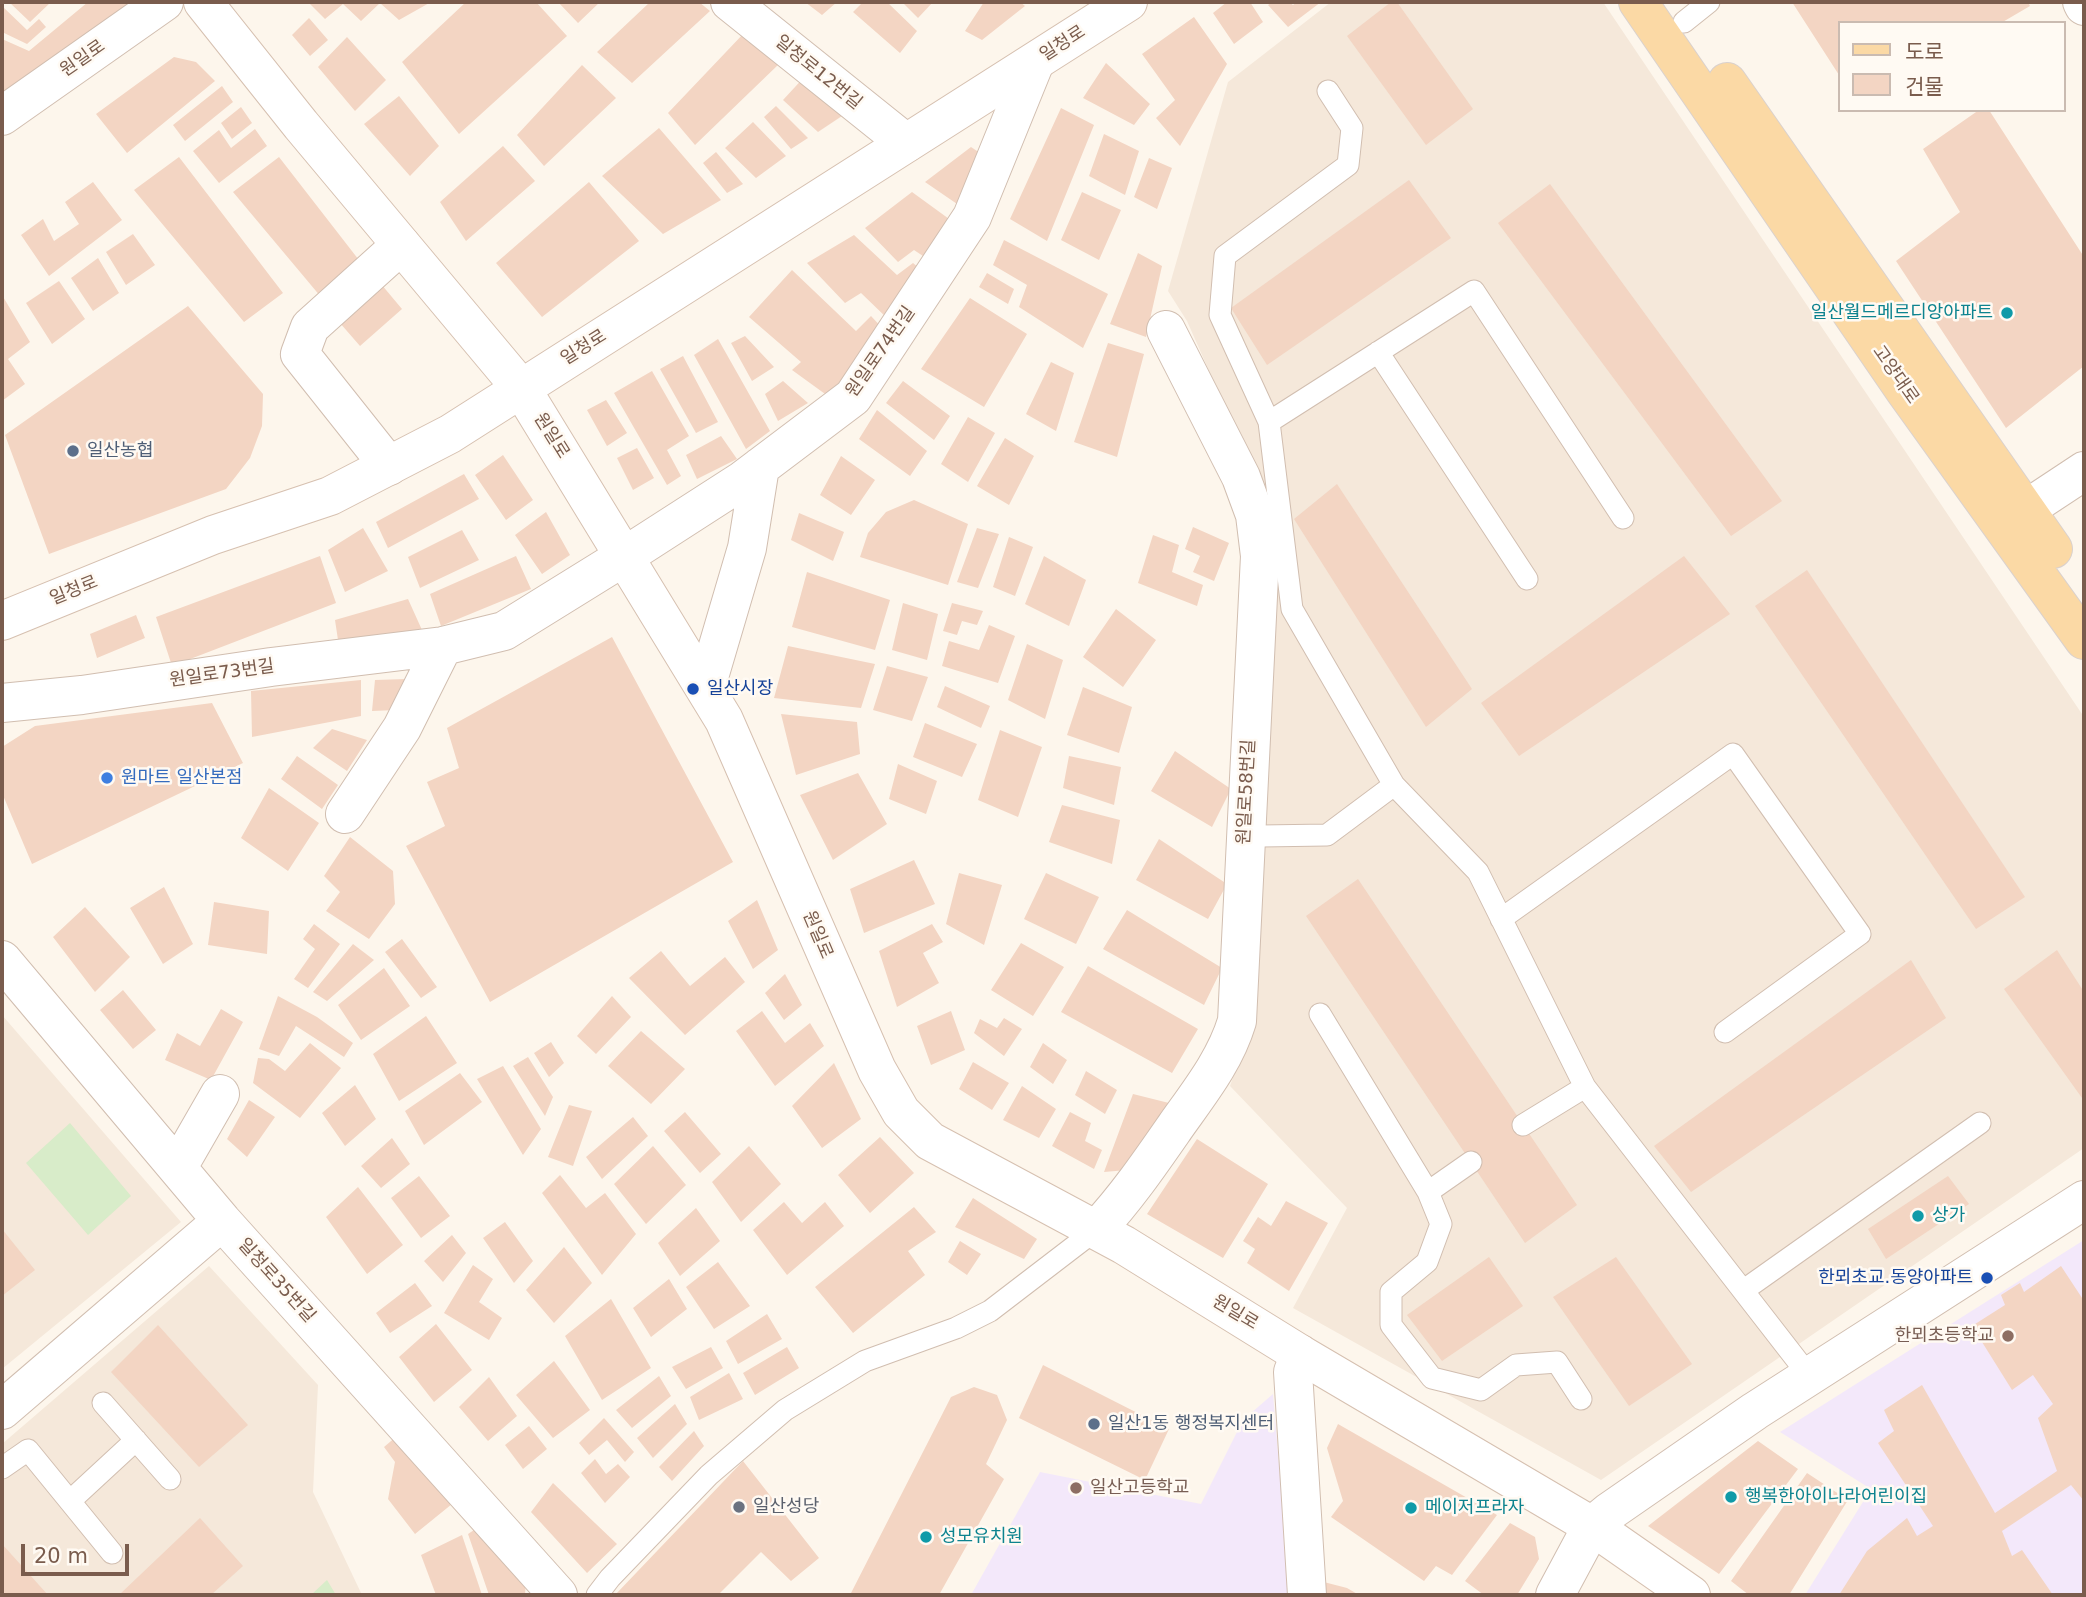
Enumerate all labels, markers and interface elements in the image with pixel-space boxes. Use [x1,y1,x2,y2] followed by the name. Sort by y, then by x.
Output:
[1036,21,1090,67] street label: 일청로
[1838,21,2065,112] legend
[770,31,866,115] street label: 일청로12번길
[56,36,110,82] street label: 원일로
[1905,40,1944,64] text: 도로
[1905,75,1944,99] text: 건물
[1811,302,1993,324] place label: 일산월드메르디앙아파트
[842,303,920,401] street label: 원일로74번길
[1999,305,2015,321] marker: 일산월드메르디앙아파트
[557,326,611,370] street label: 일청로
[1867,342,1923,408] street label: 고양대로
[529,409,573,463] street label: 원일로
[87,440,153,462] place label: 일산농협
[65,443,81,459] marker: 일산농협
[47,572,101,610] street label: 일청로
[168,656,276,692] street label: 원일로73번길
[707,678,773,700] place label: 일산시장
[685,681,701,697] marker: 일산시장
[1233,739,1261,845] street label: 원일로58번길
[121,767,243,789] place label: 원마트 일산본점
[99,770,115,786] marker: 원마트 일산본점
[797,908,837,962] street label: 원일로
[1932,1205,1965,1227] place label: 상가
[1910,1208,1926,1224] marker: 상가
[233,1234,319,1328] street label: 일청로35번길
[1818,1267,1973,1289] place label: 한뫼초교.동양아파트
[1979,1270,1995,1286] marker: 한뫼초교.동양아파트
[1208,1291,1262,1335] street label: 원일로
[1895,1325,1994,1347] place label: 한뫼초등학교
[2000,1328,2016,1344] marker: 한뫼초등학교
[1108,1413,1274,1435] place label: 일산1동 행정복지센터
[1086,1416,1102,1432] marker: 일산1동 행정복지센터
[1090,1477,1189,1499] place label: 일산고등학교
[1068,1480,1084,1496] marker: 일산고등학교
[1745,1486,1927,1508] place label: 행복한아이나라어린이집
[1723,1489,1739,1505] marker: 행복한아이나라어린이집
[753,1496,819,1518] place label: 일산성당
[1425,1497,1524,1519] place label: 메이저프라자
[731,1499,747,1515] marker: 일산성당
[1403,1500,1419,1516] marker: 메이저프라자
[940,1526,1023,1548] place label: 성모유치원
[918,1529,934,1545] marker: 성모유치원
[24,1530,133,1574] scale bar
[34,1544,88,1568] text: 20 m

